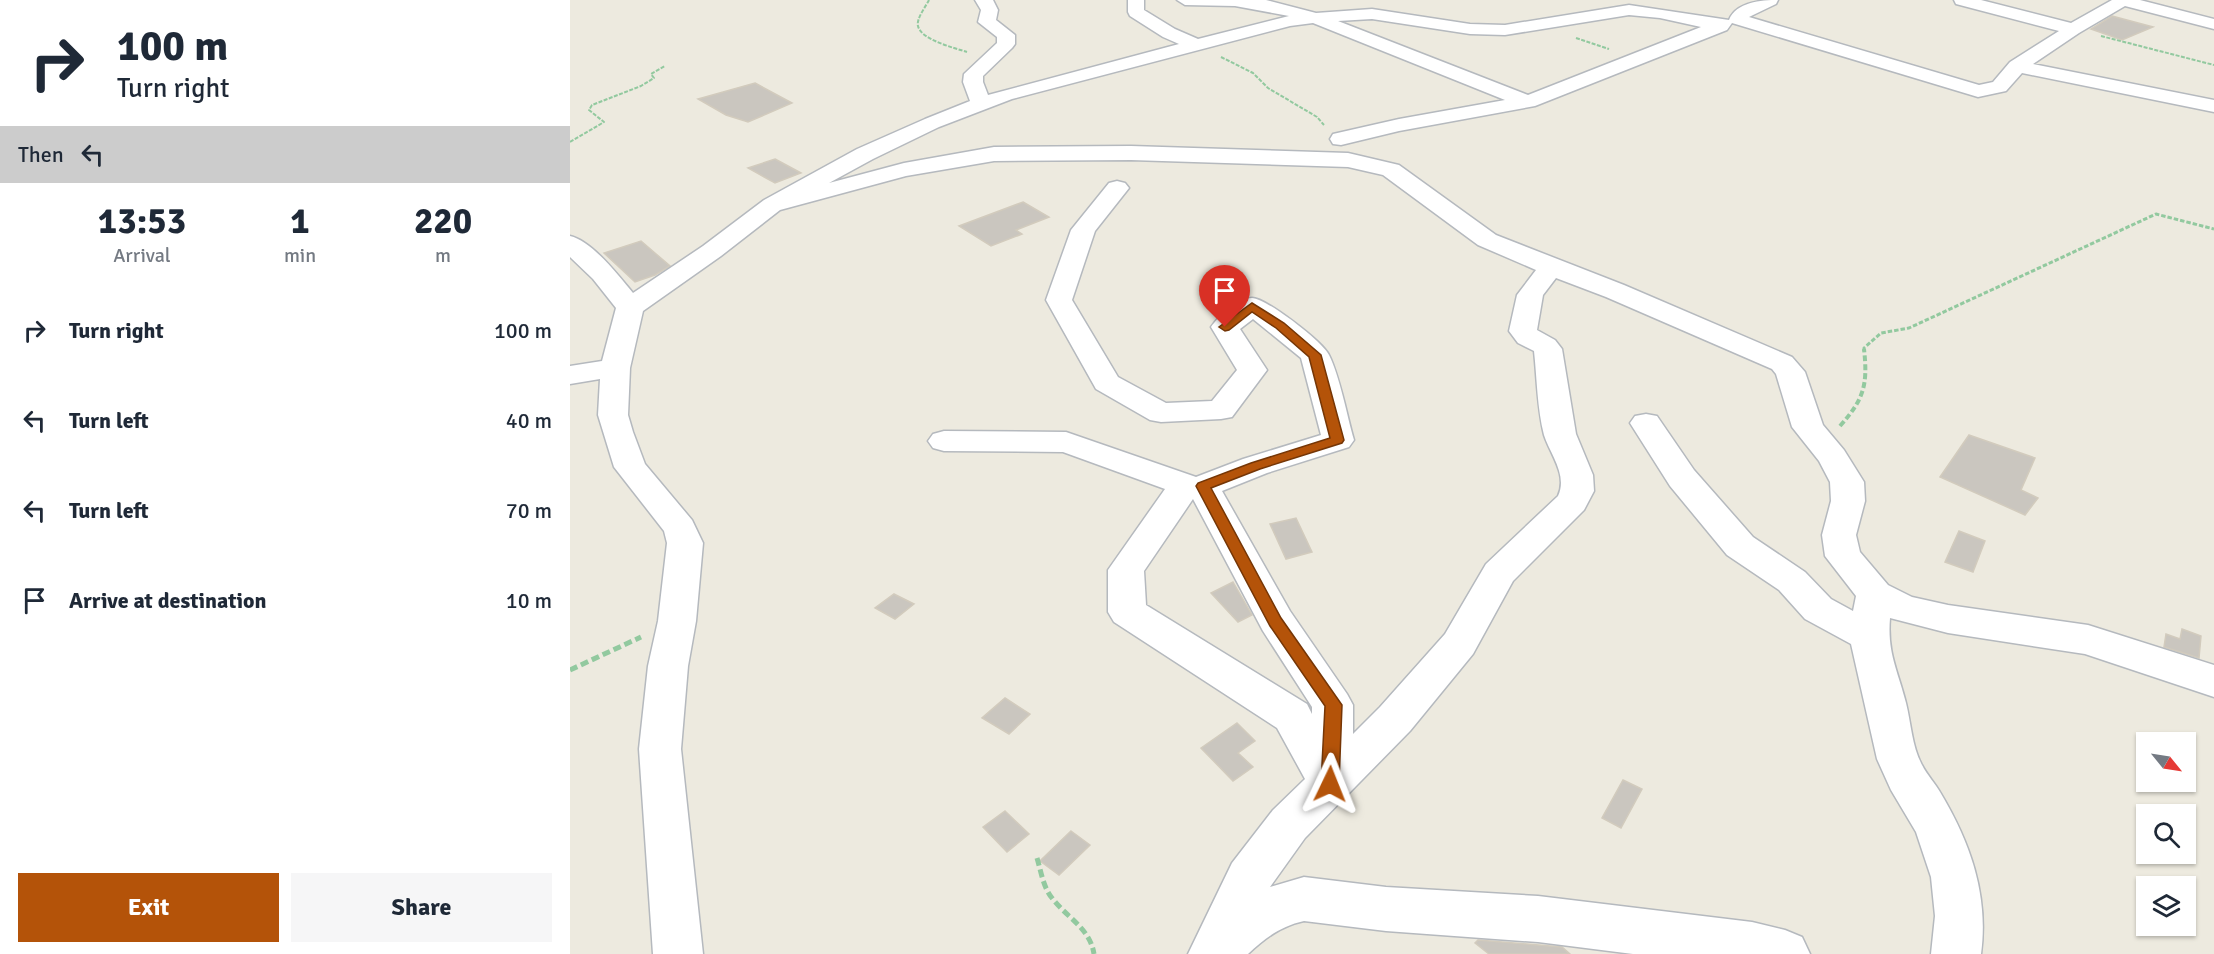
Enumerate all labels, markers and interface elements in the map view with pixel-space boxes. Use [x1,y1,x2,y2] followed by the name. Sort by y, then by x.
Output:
[117,21,228,72] text: 100 m
[18,24,96,102] icon: right
[117,72,230,105] text: Turn right
[76,138,109,171] icon: left
[18,141,64,168] text: Then
[98,199,186,244] text: 13:53
[290,199,310,244] text: 1
[414,199,472,244] text: 220
[113,243,171,268] text: Arrival
[284,243,316,268] text: min
[435,243,451,268] text: m
[1199,265,1250,327] pin
[1208,274,1241,307] icon: arrive
[18,314,51,347] icon: right
[69,317,164,344] text: Turn right
[494,317,552,344] text: 100 m
[18,404,51,437] icon: left
[69,407,149,434] text: Turn left
[506,407,552,434] text: 40 m
[18,494,51,527] icon: left
[69,497,149,524] text: Turn left
[506,497,552,524] text: 70 m
[18,584,51,617] icon: arrive
[69,587,266,614] text: Arrive at destination
[506,587,552,614] text: 10 m
[2136,732,2196,792] north arrow
[2136,732,2196,936] map controls
[1298,752,1362,816] position arrow
[2136,804,2196,864] button: search
[18,873,279,942] button: Exit
[291,873,552,942] button: Share
[2136,876,2196,936] button: layers

